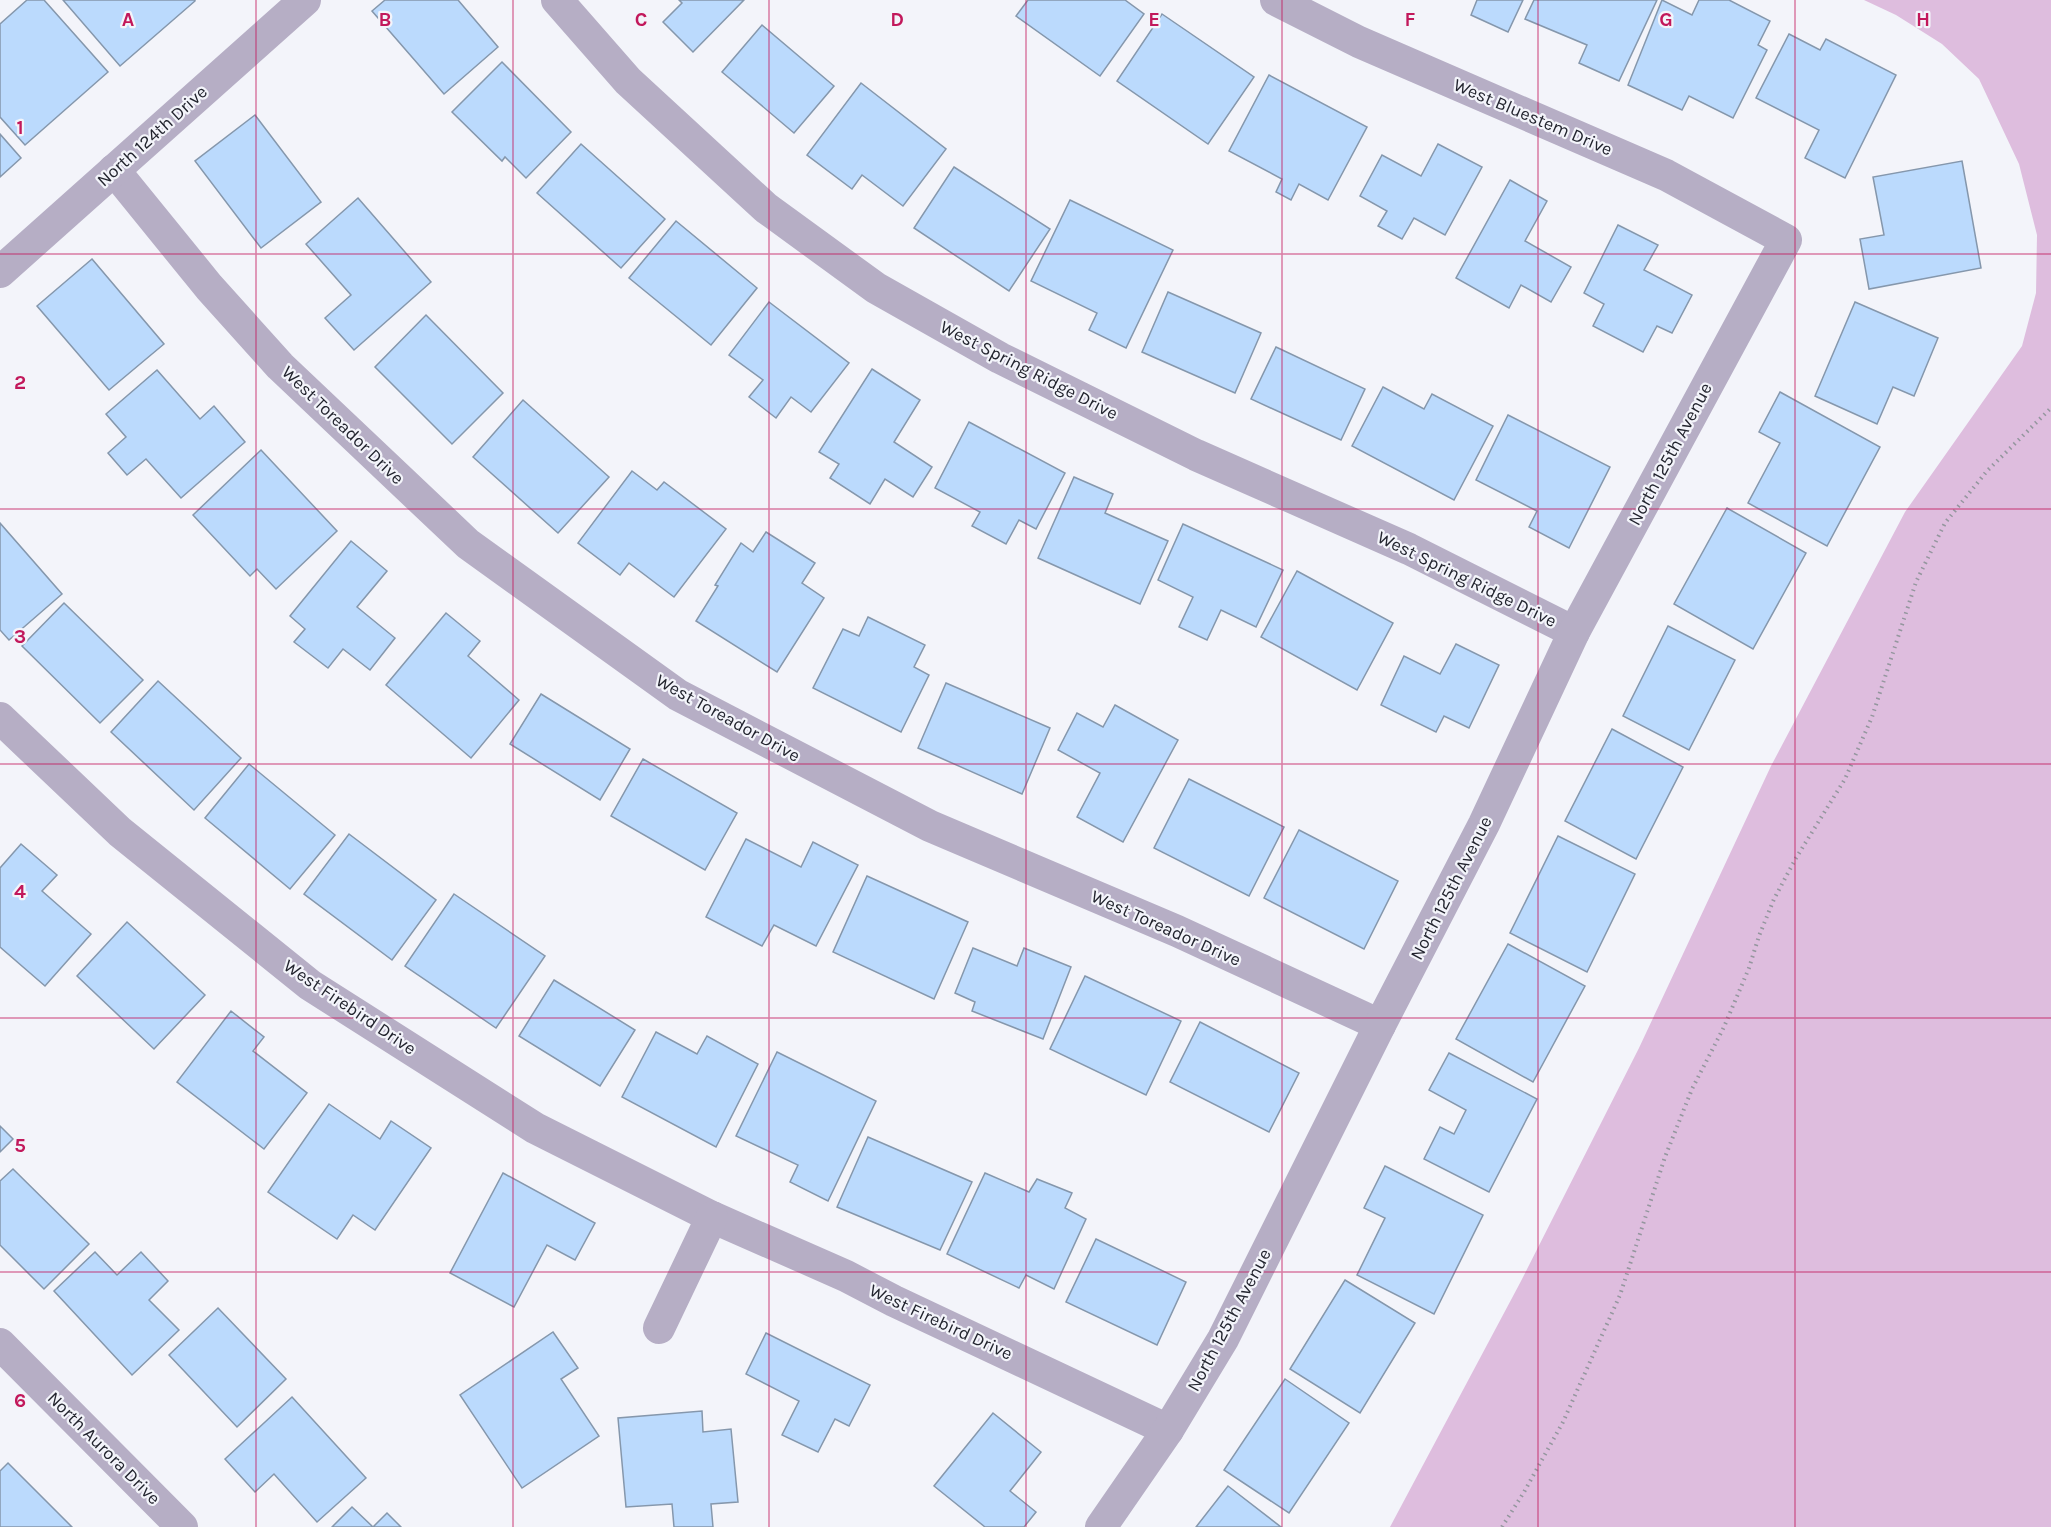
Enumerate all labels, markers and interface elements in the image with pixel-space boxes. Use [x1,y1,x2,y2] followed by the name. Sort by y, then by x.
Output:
[122,8,135,31] text: A
[379,8,391,31] text: B
[635,8,647,31] text: C
[890,8,904,31] text: D
[1148,8,1160,31] text: E
[1405,8,1416,31] text: F
[1659,8,1673,31] text: G
[1916,8,1930,31] text: H
[1450,74,1616,160] street label: West Bluestem Drive
[92,81,212,191] street label: North 124th Drive
[16,116,24,139] text: 1
[936,316,1122,424] street label: West Spring Ridge Drive
[277,361,409,489] street label: West Toreador Drive
[14,371,26,394] text: 2
[1623,379,1717,529] street label: North 125th Avenue
[1374,526,1560,632] street label: West Spring Ridge Drive
[14,625,26,648] text: 3
[652,669,804,767] street label: West Toreador Drive
[1405,813,1497,963] street label: North 125th Avenue
[14,880,26,903] text: 4
[1088,885,1244,971] street label: West Toreador Drive
[279,954,421,1060] street label: West Firebird Drive
[14,1134,26,1157] text: 5
[1182,1245,1276,1395] street label: North 125th Avenue
[866,1279,1016,1365] street label: West Firebird Drive
[43,1387,165,1509] street label: North Aurora Drive
[14,1389,26,1412] text: 6

